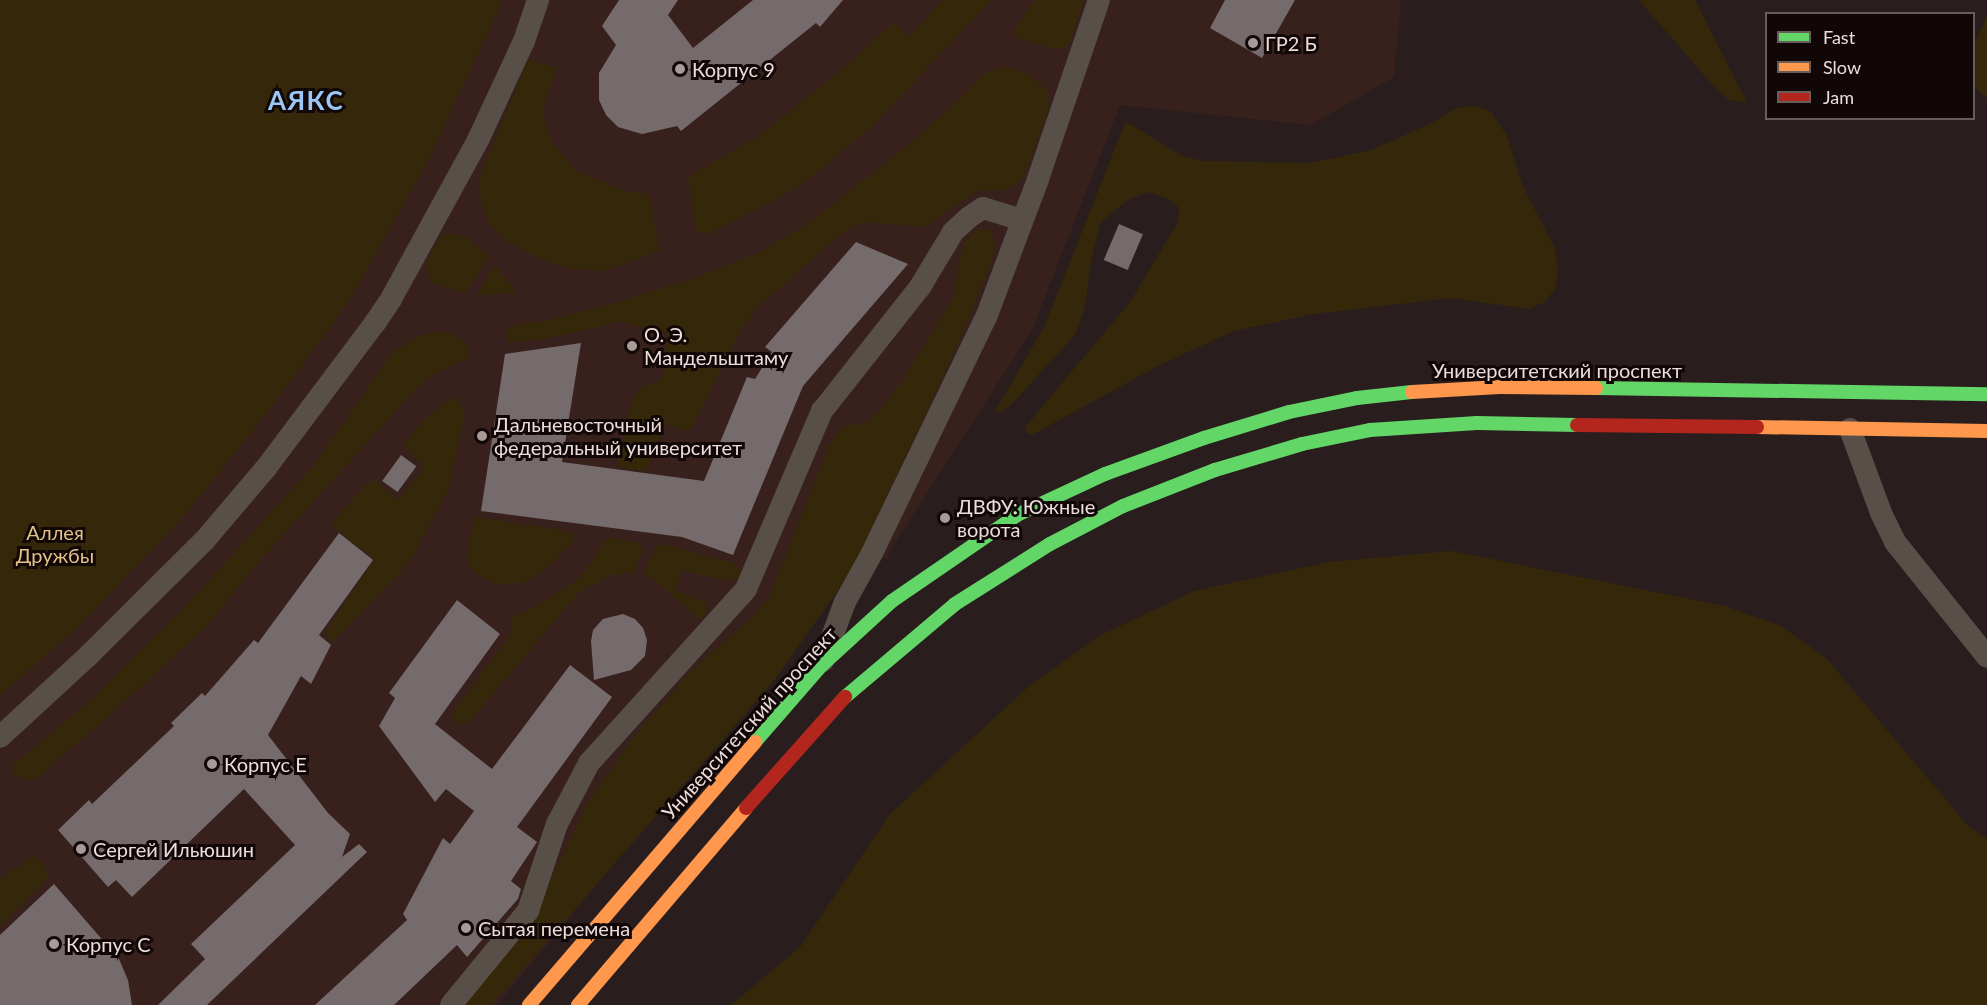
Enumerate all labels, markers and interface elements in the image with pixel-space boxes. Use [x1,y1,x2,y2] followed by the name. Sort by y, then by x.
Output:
[1765,12,1975,120] legend
[1823,26,1855,48] text: Fast
[1265,31,1317,55] place label: ГР2 Б
[1246,36,1260,50] marker: ГР2 Б
[1823,56,1861,78] text: Slow
[692,57,775,81] place label: Корпус 9
[673,62,687,76] marker: Корпус 9
[268,85,344,117] district label: АЯКС
[1823,86,1854,108] text: Jam
[644,322,788,369] place label: О. Э. Мандельштаму
[625,339,639,353] marker: О. Э. Мандельштаму
[1432,358,1682,382] street label: Университетский проспект
[494,412,742,459] place label: Дальневосточный федеральный университет
[475,429,489,443] marker: Дальневосточный федеральный университет
[957,494,1095,541] place label: ДВФУ: Южные ворота
[938,511,952,525] marker: ДВФУ: Южные ворота
[16,521,94,568] park label: Аллея Дружбы
[656,622,842,824] street label: Университетский проспект
[224,752,307,776] place label: Корпус E
[205,757,219,771] marker: Корпус E
[93,837,254,861] place label: Сергей Ильюшин
[74,842,88,856] marker: Сергей Ильюшин
[478,916,630,940] place label: Сытая перемена
[459,921,473,935] marker: Сытая перемена
[66,932,150,956] place label: Корпус C
[47,937,61,951] marker: Корпус C

